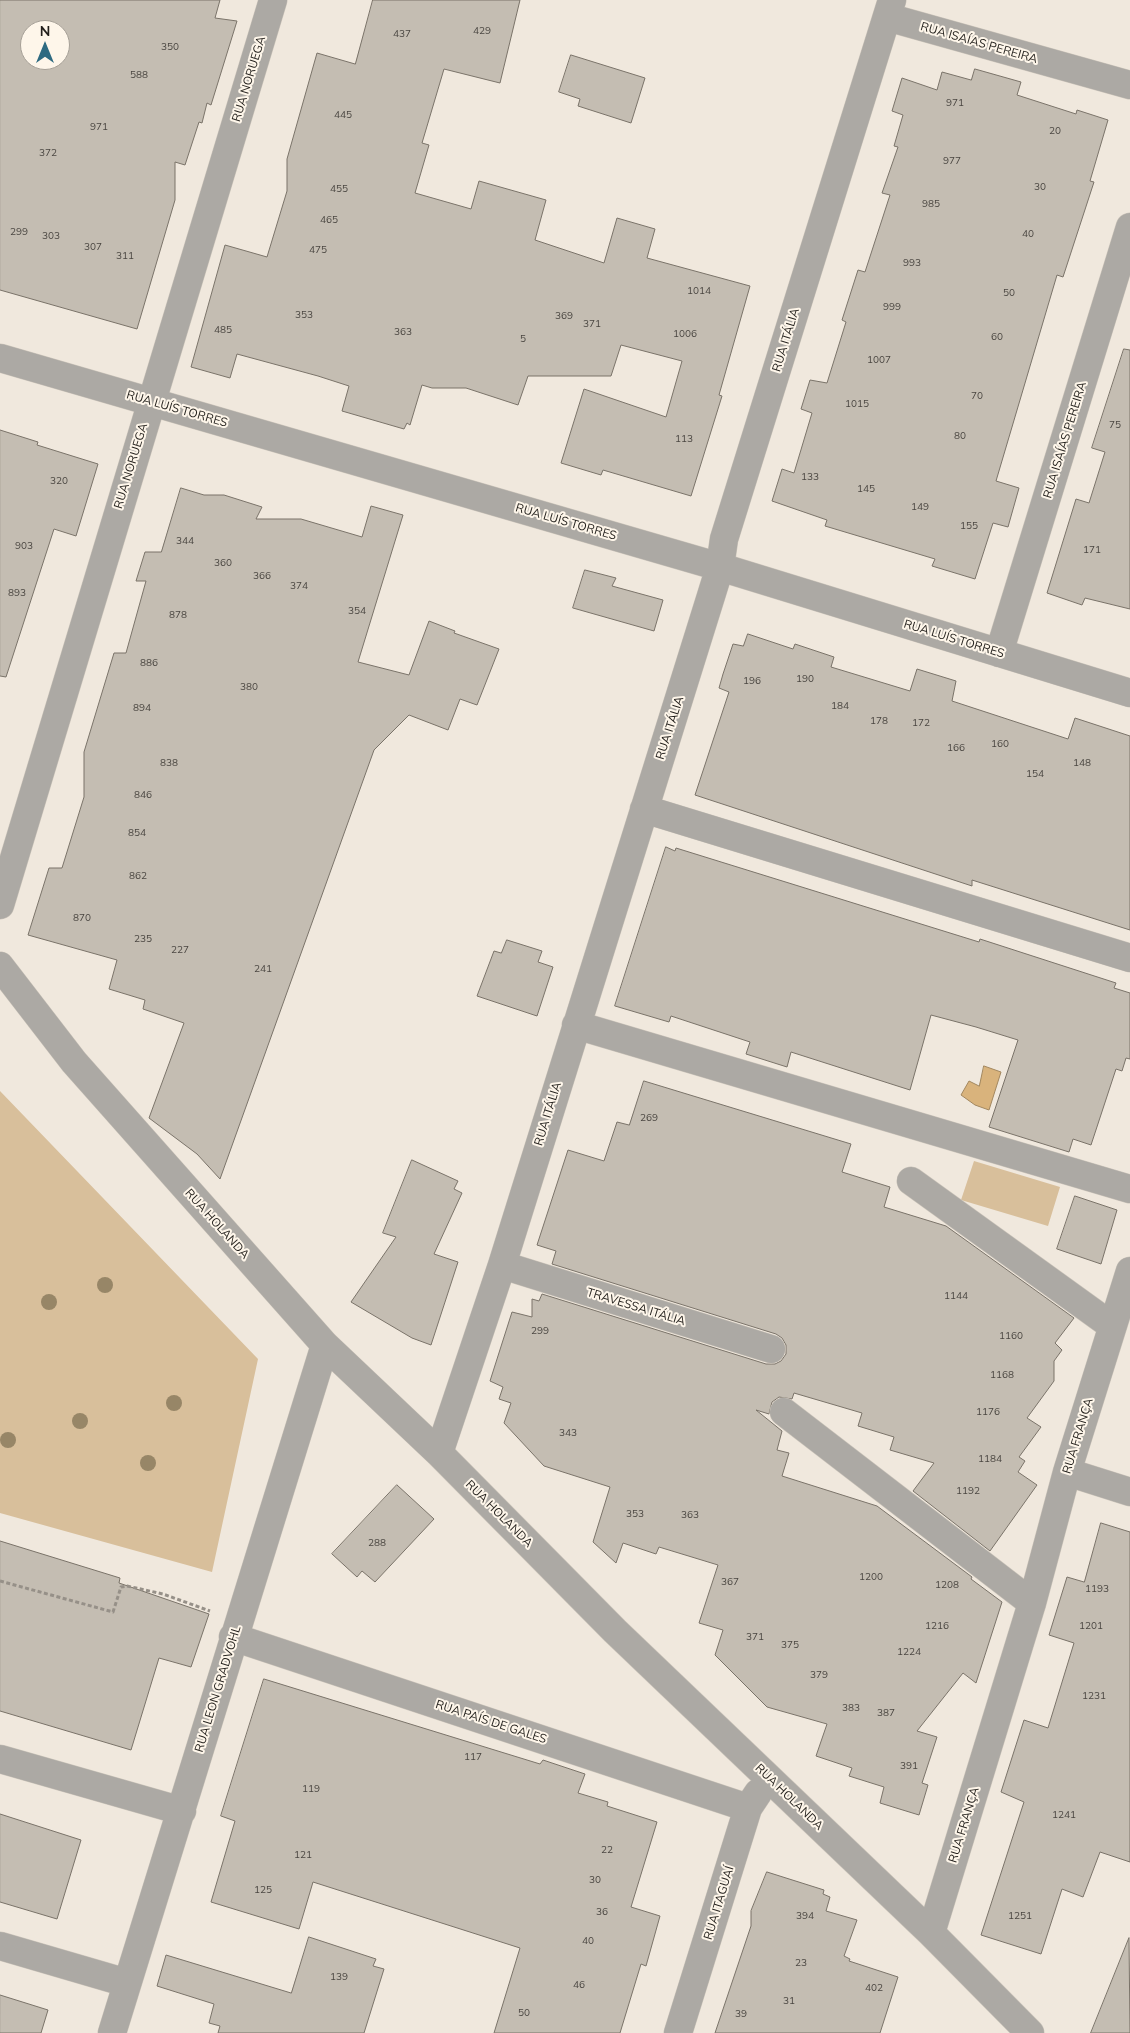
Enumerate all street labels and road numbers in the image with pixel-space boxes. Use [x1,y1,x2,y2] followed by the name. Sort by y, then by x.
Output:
[919,19,1039,67] street label: RUA ISAÍAS PEREIRA
[229,34,269,124] street label: RUA NORUEGA
[770,306,802,374] street label: RUA ITÁLIA
[1040,380,1090,500] street label: RUA ISAÍAS PEREIRA
[125,388,229,430] street label: RUA LUÍS TORRES
[111,421,151,511] street label: RUA NORUEGA
[514,501,618,543] street label: RUA LUÍS TORRES
[902,617,1006,661] street label: RUA LUÍS TORRES
[653,695,687,761] street label: RUA ITÁLIA
[532,1080,564,1148] street label: RUA ITÁLIA
[182,1186,252,1262] street label: RUA HOLANDA
[585,1285,687,1329] street label: TRAVESSA ITÁLIA
[1060,1396,1096,1476] street label: RUA FRANÇA
[462,1477,536,1551] street label: RUA HOLANDA
[192,1624,244,1754] street label: RUA LEON GRADVOHL
[434,1697,548,1747] street label: RUA PAÍS DE GALES
[752,1761,826,1833] street label: RUA HOLANDA
[946,1785,982,1865] street label: RUA FRANÇA
[701,1864,737,1942] street label: RUA ITAGUAÍ

